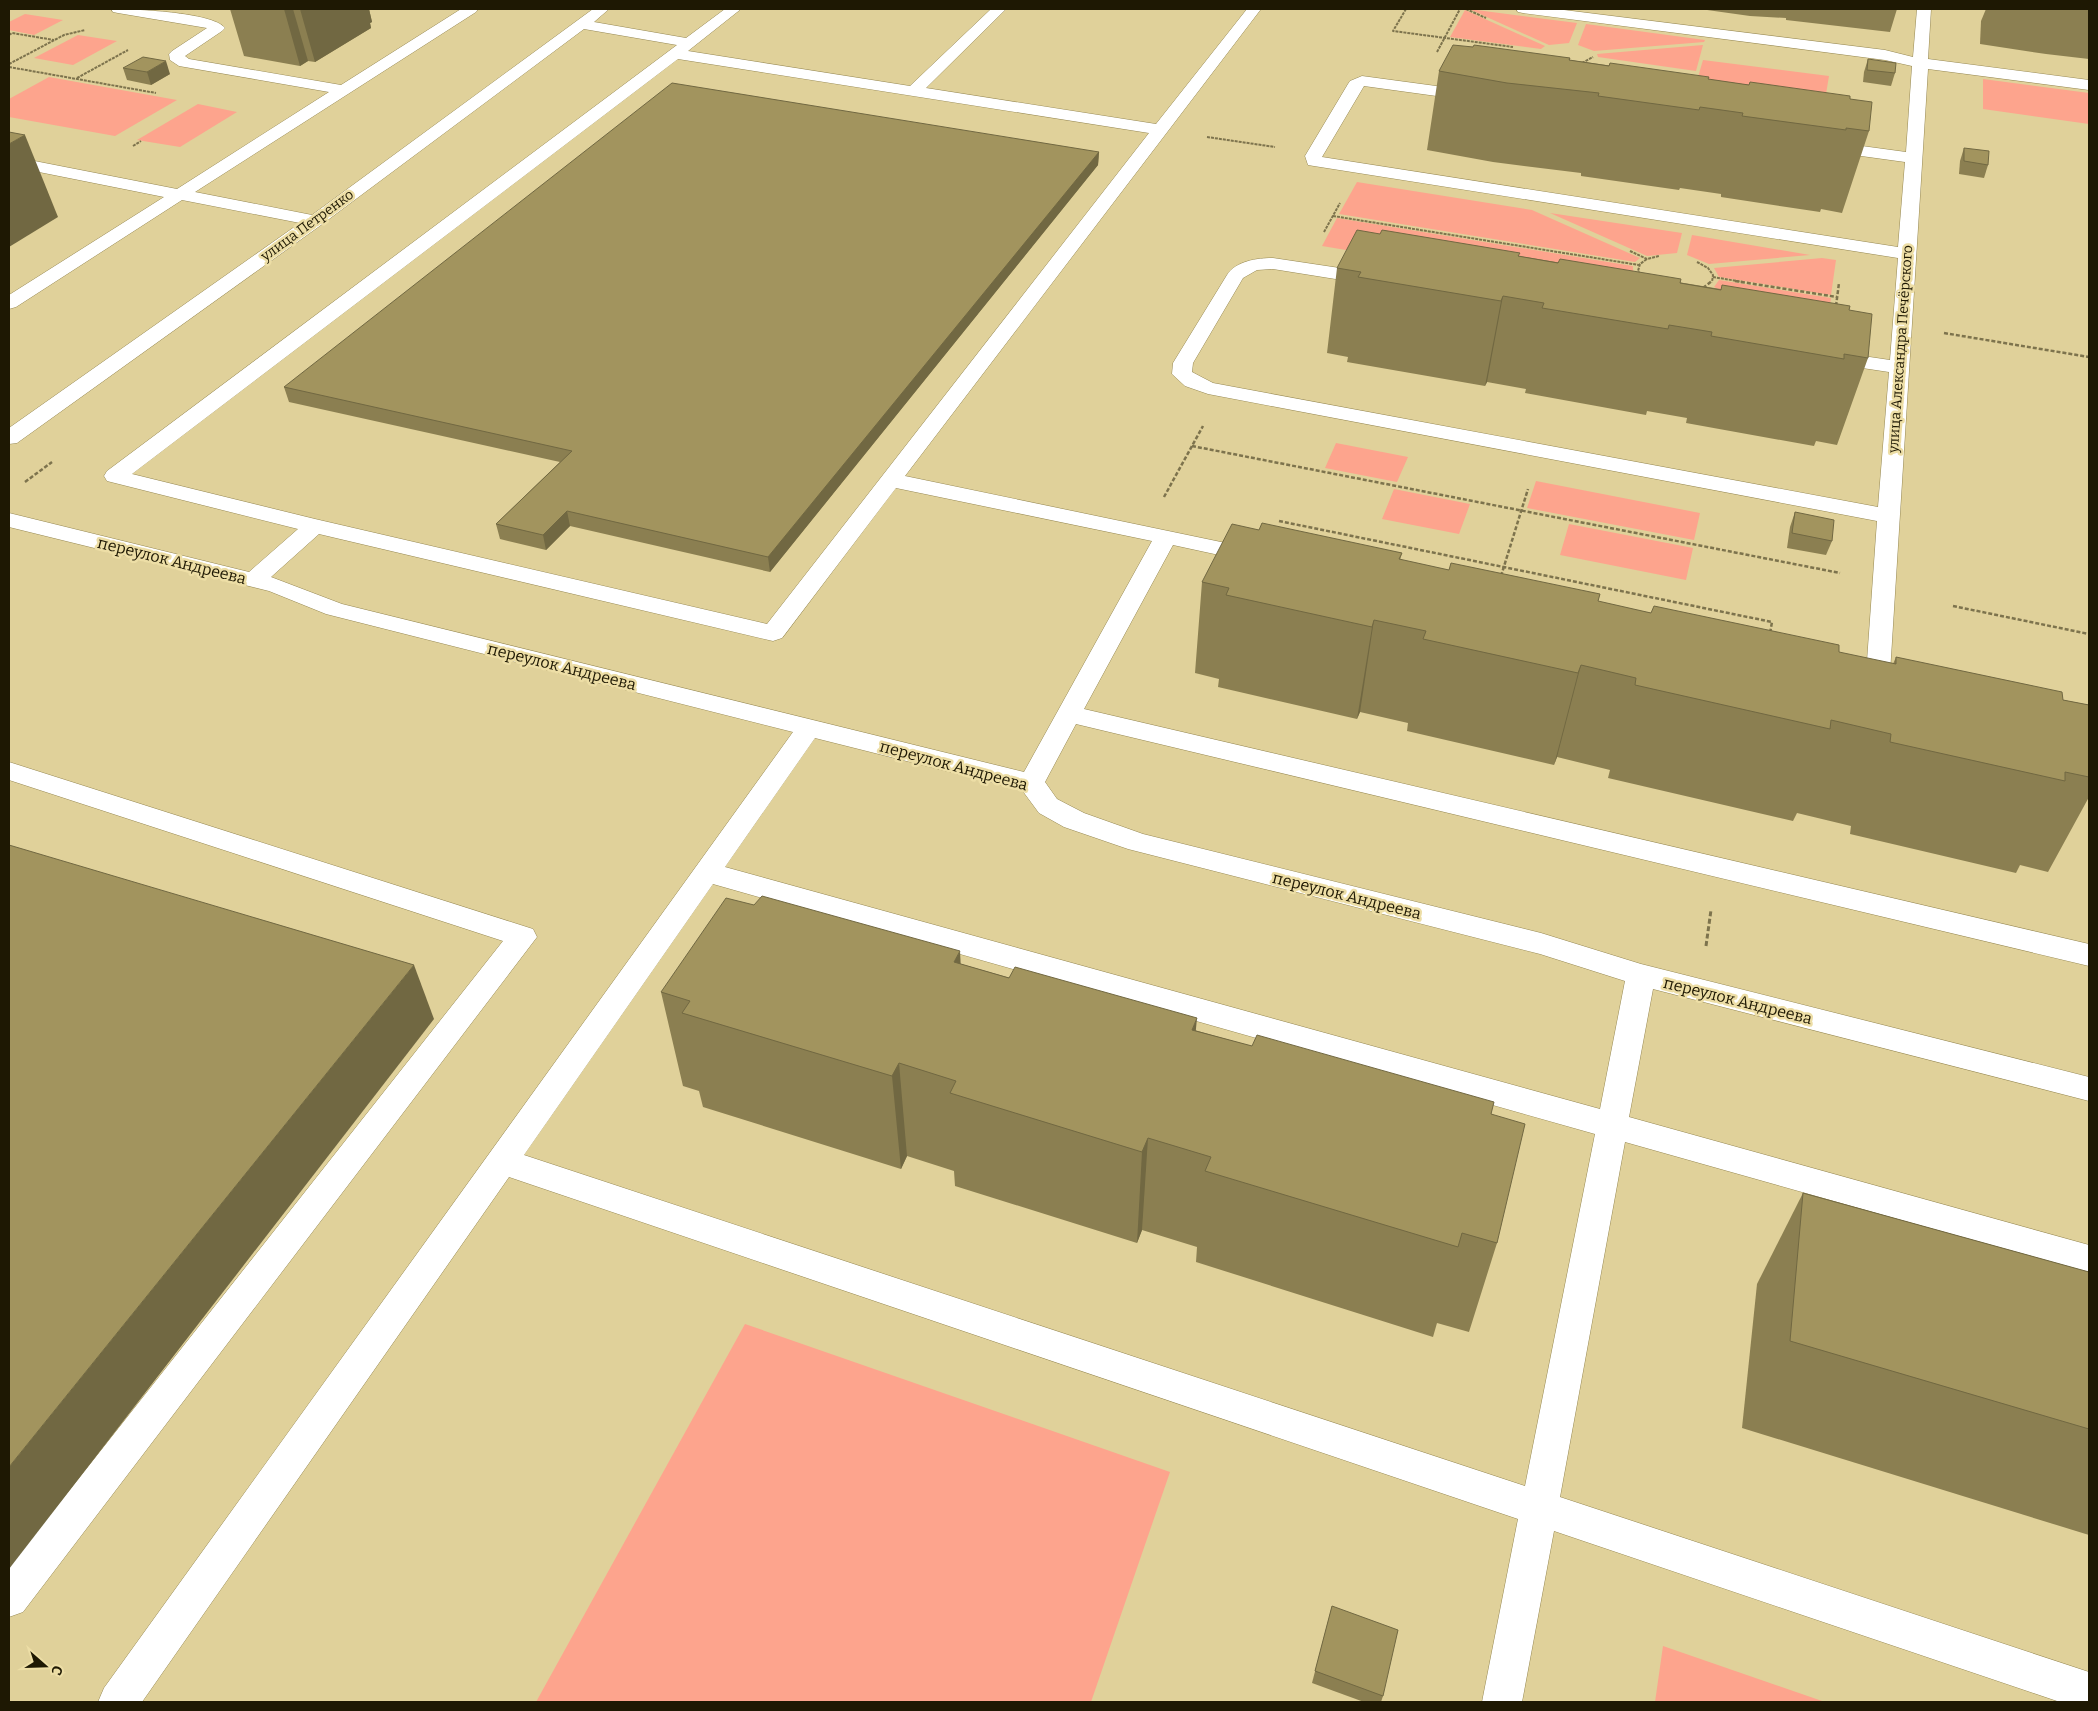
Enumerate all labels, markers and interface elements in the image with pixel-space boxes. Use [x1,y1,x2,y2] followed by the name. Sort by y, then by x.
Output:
[257,186,357,265] street label: улица Петренко
[1885,245,1916,455] street label: улица Александра Печёрского
[96,533,248,588] street label: переулок Андреева
[486,639,638,694] street label: переулок Андреева
[878,737,1030,794] street label: переулок Андреева
[1271,868,1423,923] street label: переулок Андреева
[1662,973,1814,1028] street label: переулок Андреева
[20,1641,70,1691] north arrow
[47,1663,66,1677] text: С

